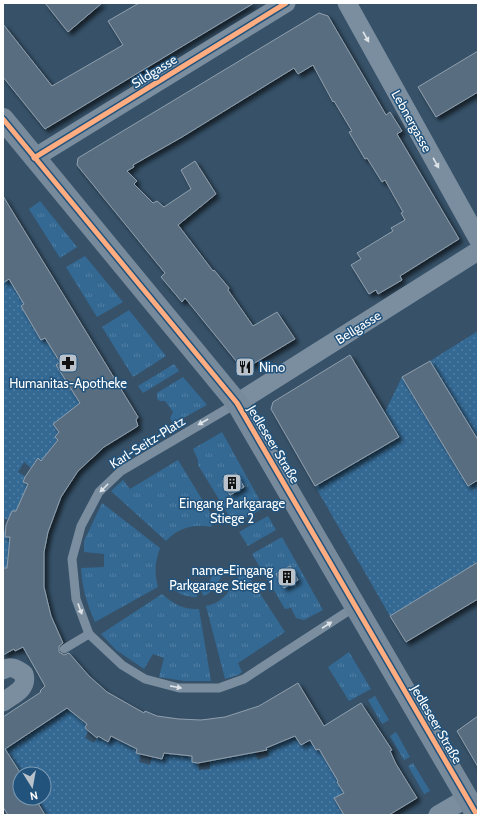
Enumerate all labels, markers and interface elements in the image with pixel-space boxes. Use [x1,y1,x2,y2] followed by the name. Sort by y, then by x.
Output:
[362,31,369,43] one-way arrow
[128,51,180,91] street label: Sildgasse
[388,87,436,155] street label: Lebnergasse
[432,157,439,169] one-way arrow
[332,307,384,347] street label: Bellgasse
[57,352,79,374] pharmacy icon: Humanitas-Apotheke
[234,356,256,378] restaurant icon: Nino
[259,359,285,375] place label: Nino
[9,375,127,391] place label: Humanitas-Apotheke
[244,401,304,486] street label: Jedleseer Straße
[106,412,188,472] street label: Karl-Seitz-Platz
[197,419,209,426] one-way arrow
[221,472,243,494] building icon: Eingang Parkgarage Stiege 2
[99,483,109,493] one-way arrow
[179,495,285,526] place label: Eingang Parkgarage Stiege 2
[169,562,274,593] place label: name=Eingang Parkgarage Stiege 1
[276,566,298,588] building icon: name=Eingang Parkgarage Stiege 1
[78,604,84,616] one-way arrow
[322,622,333,629] one-way arrow
[407,681,466,767] street label: Jedleseer Straße
[170,684,182,690] one-way arrow
[12,766,52,806] north arrow
[29,788,39,803] text: N

